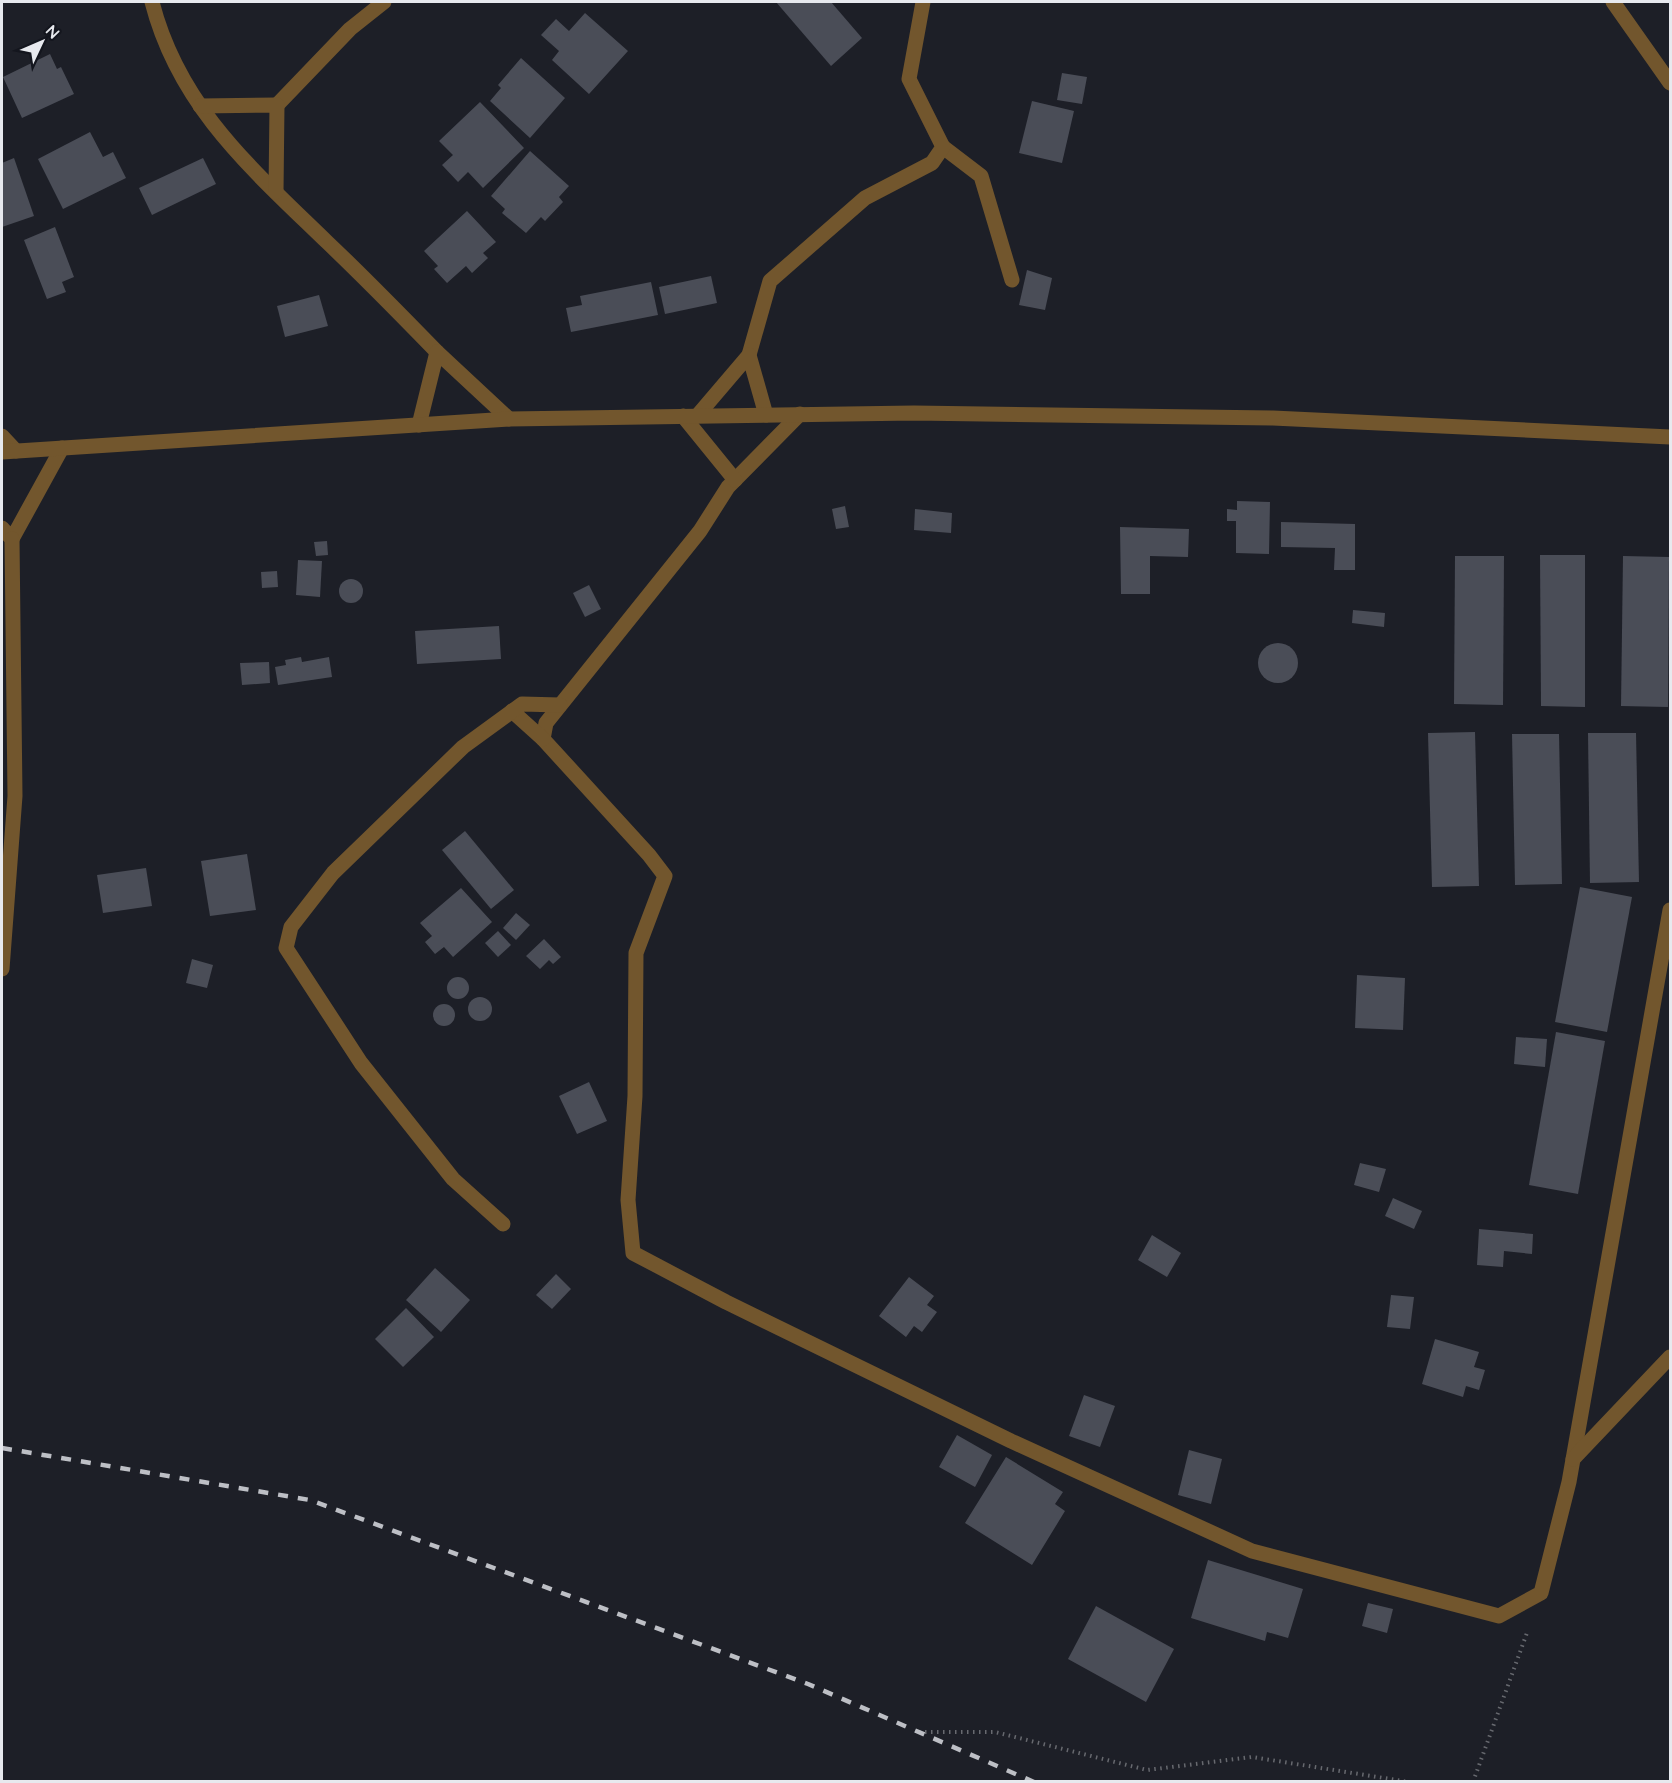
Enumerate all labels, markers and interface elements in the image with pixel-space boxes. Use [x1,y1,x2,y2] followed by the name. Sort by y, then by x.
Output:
[12,12,72,72] north arrow
[42,20,64,43] text: N

